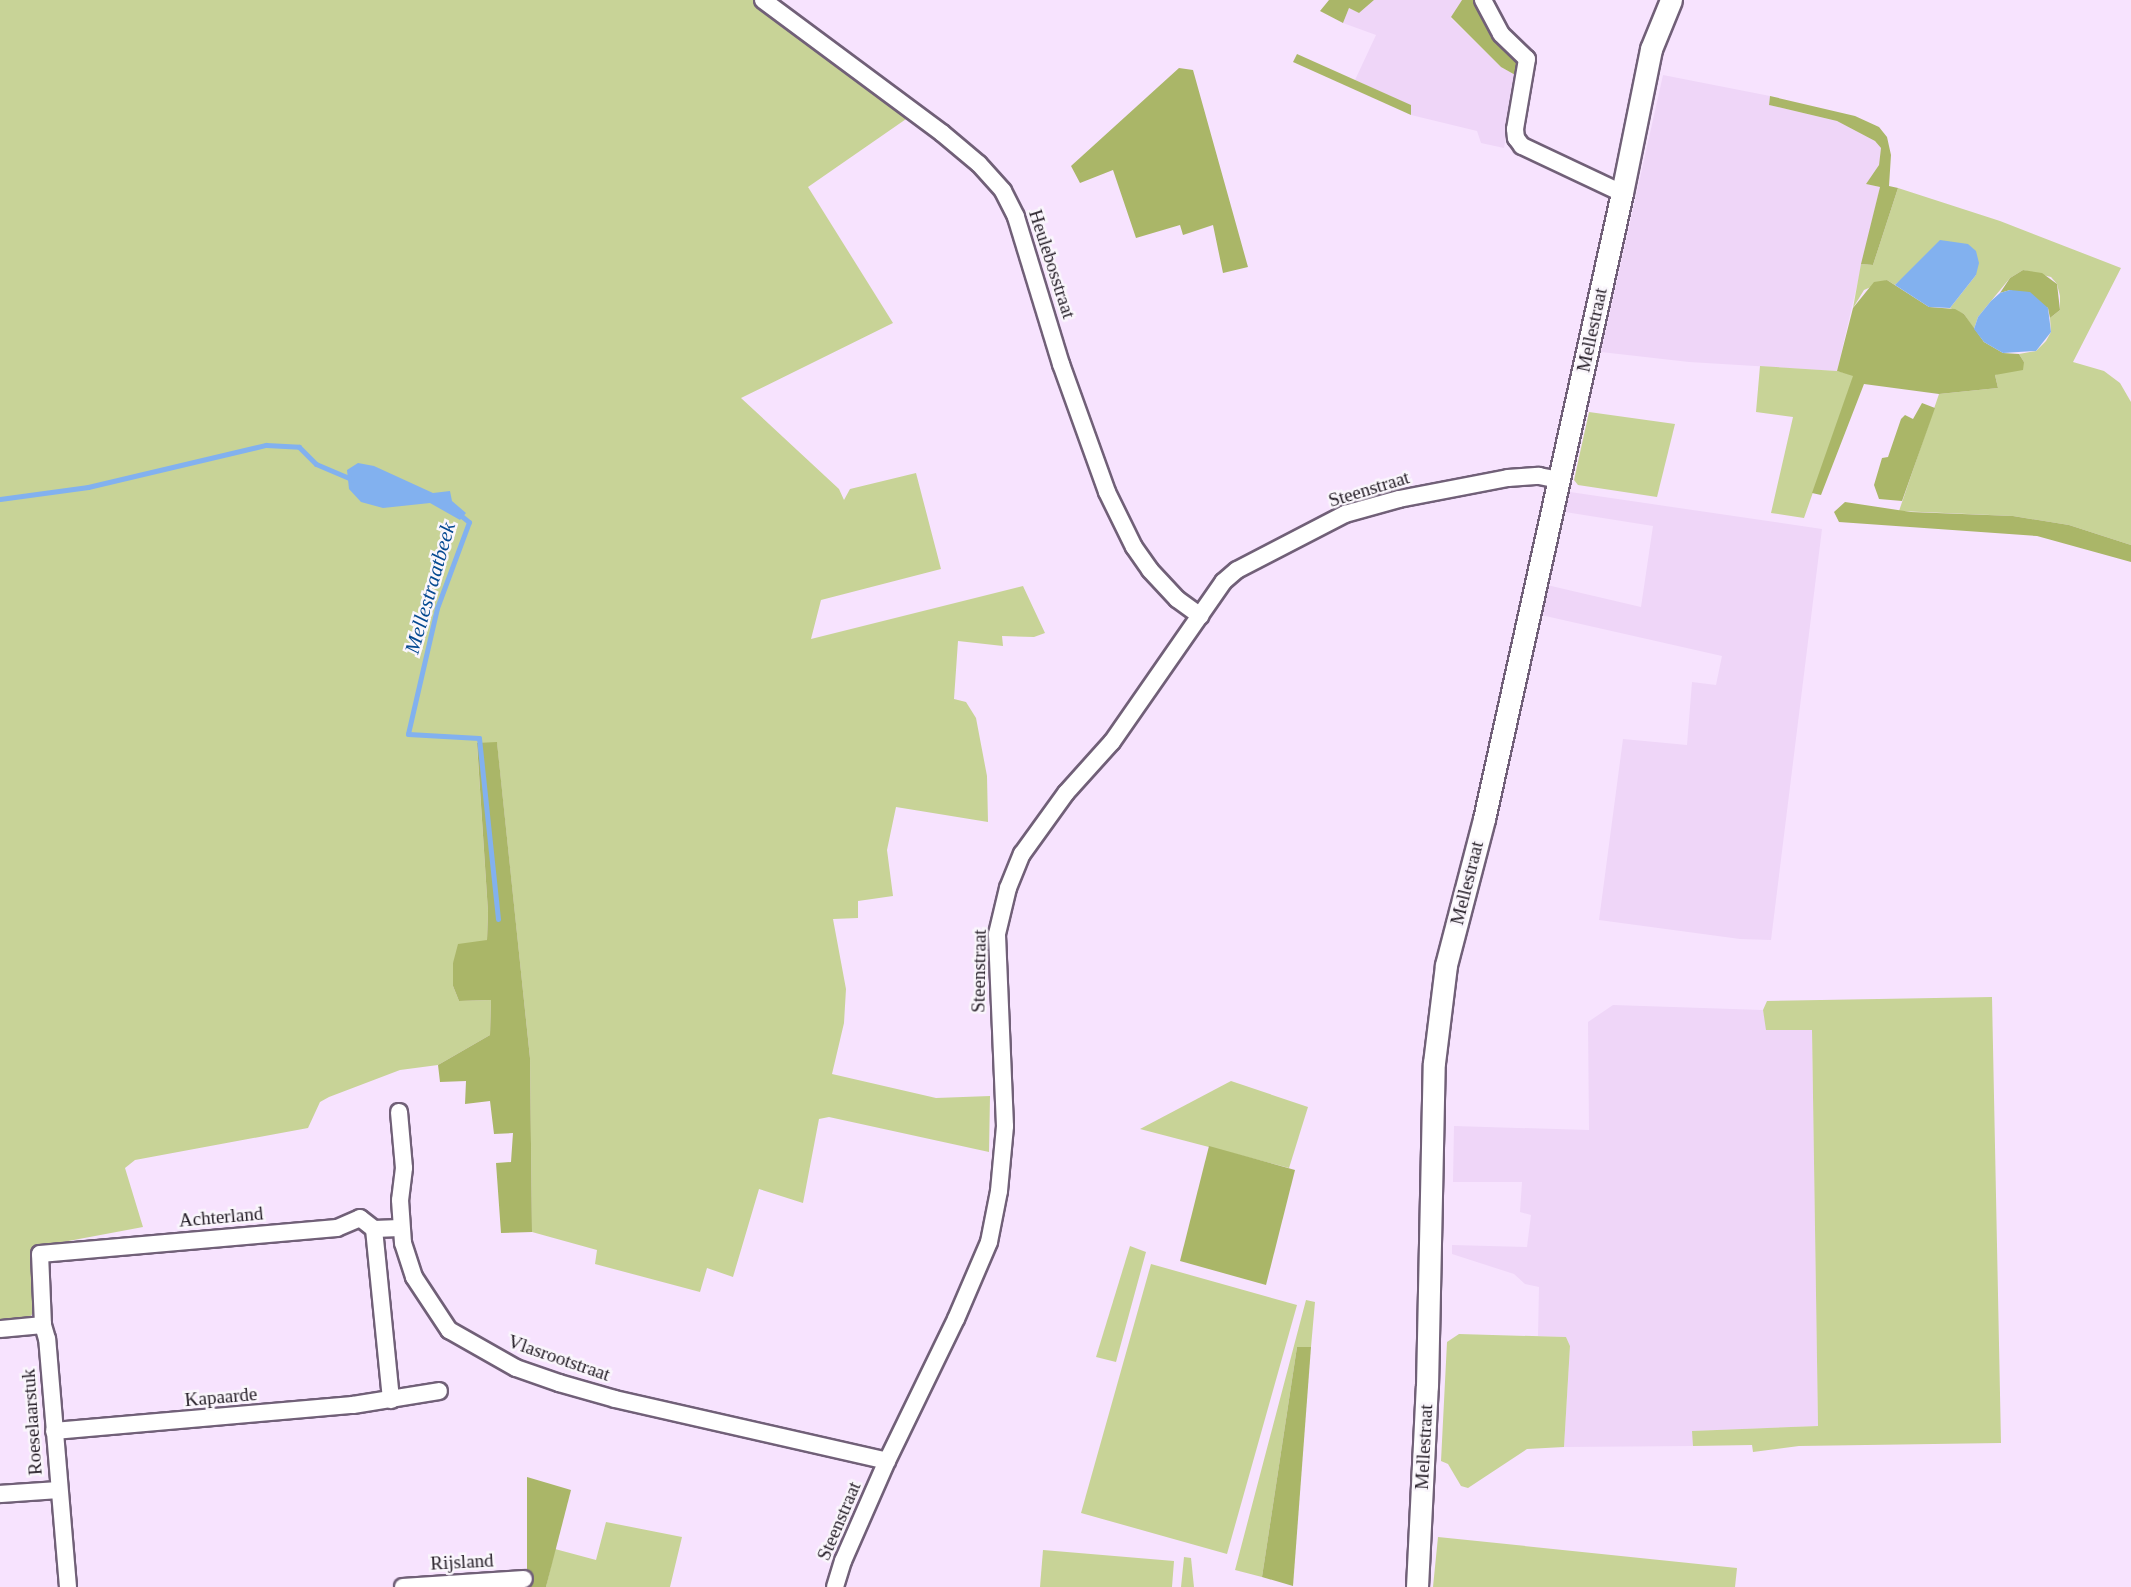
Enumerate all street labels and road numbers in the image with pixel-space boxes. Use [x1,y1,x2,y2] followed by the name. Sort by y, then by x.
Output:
[1024,207,1080,321] street label: Heulebosstraat
[1572,286,1612,374] street label: Mellestraat
[1326,466,1412,512] street label: Steenstraat
[1446,839,1488,927] street label: Mellestraat
[967,929,991,1013] street label: Steenstraat
[178,1202,264,1232] street label: Achterland
[505,1330,613,1386] street label: Vlasrootstraat
[17,1368,47,1476] street label: Roeselaarstuk
[184,1382,258,1412] street label: Kapaarde
[1410,1404,1438,1490] street label: Mellestraat
[812,1478,866,1564] street label: Steenstraat
[430,1549,494,1575] street label: Rijsland

